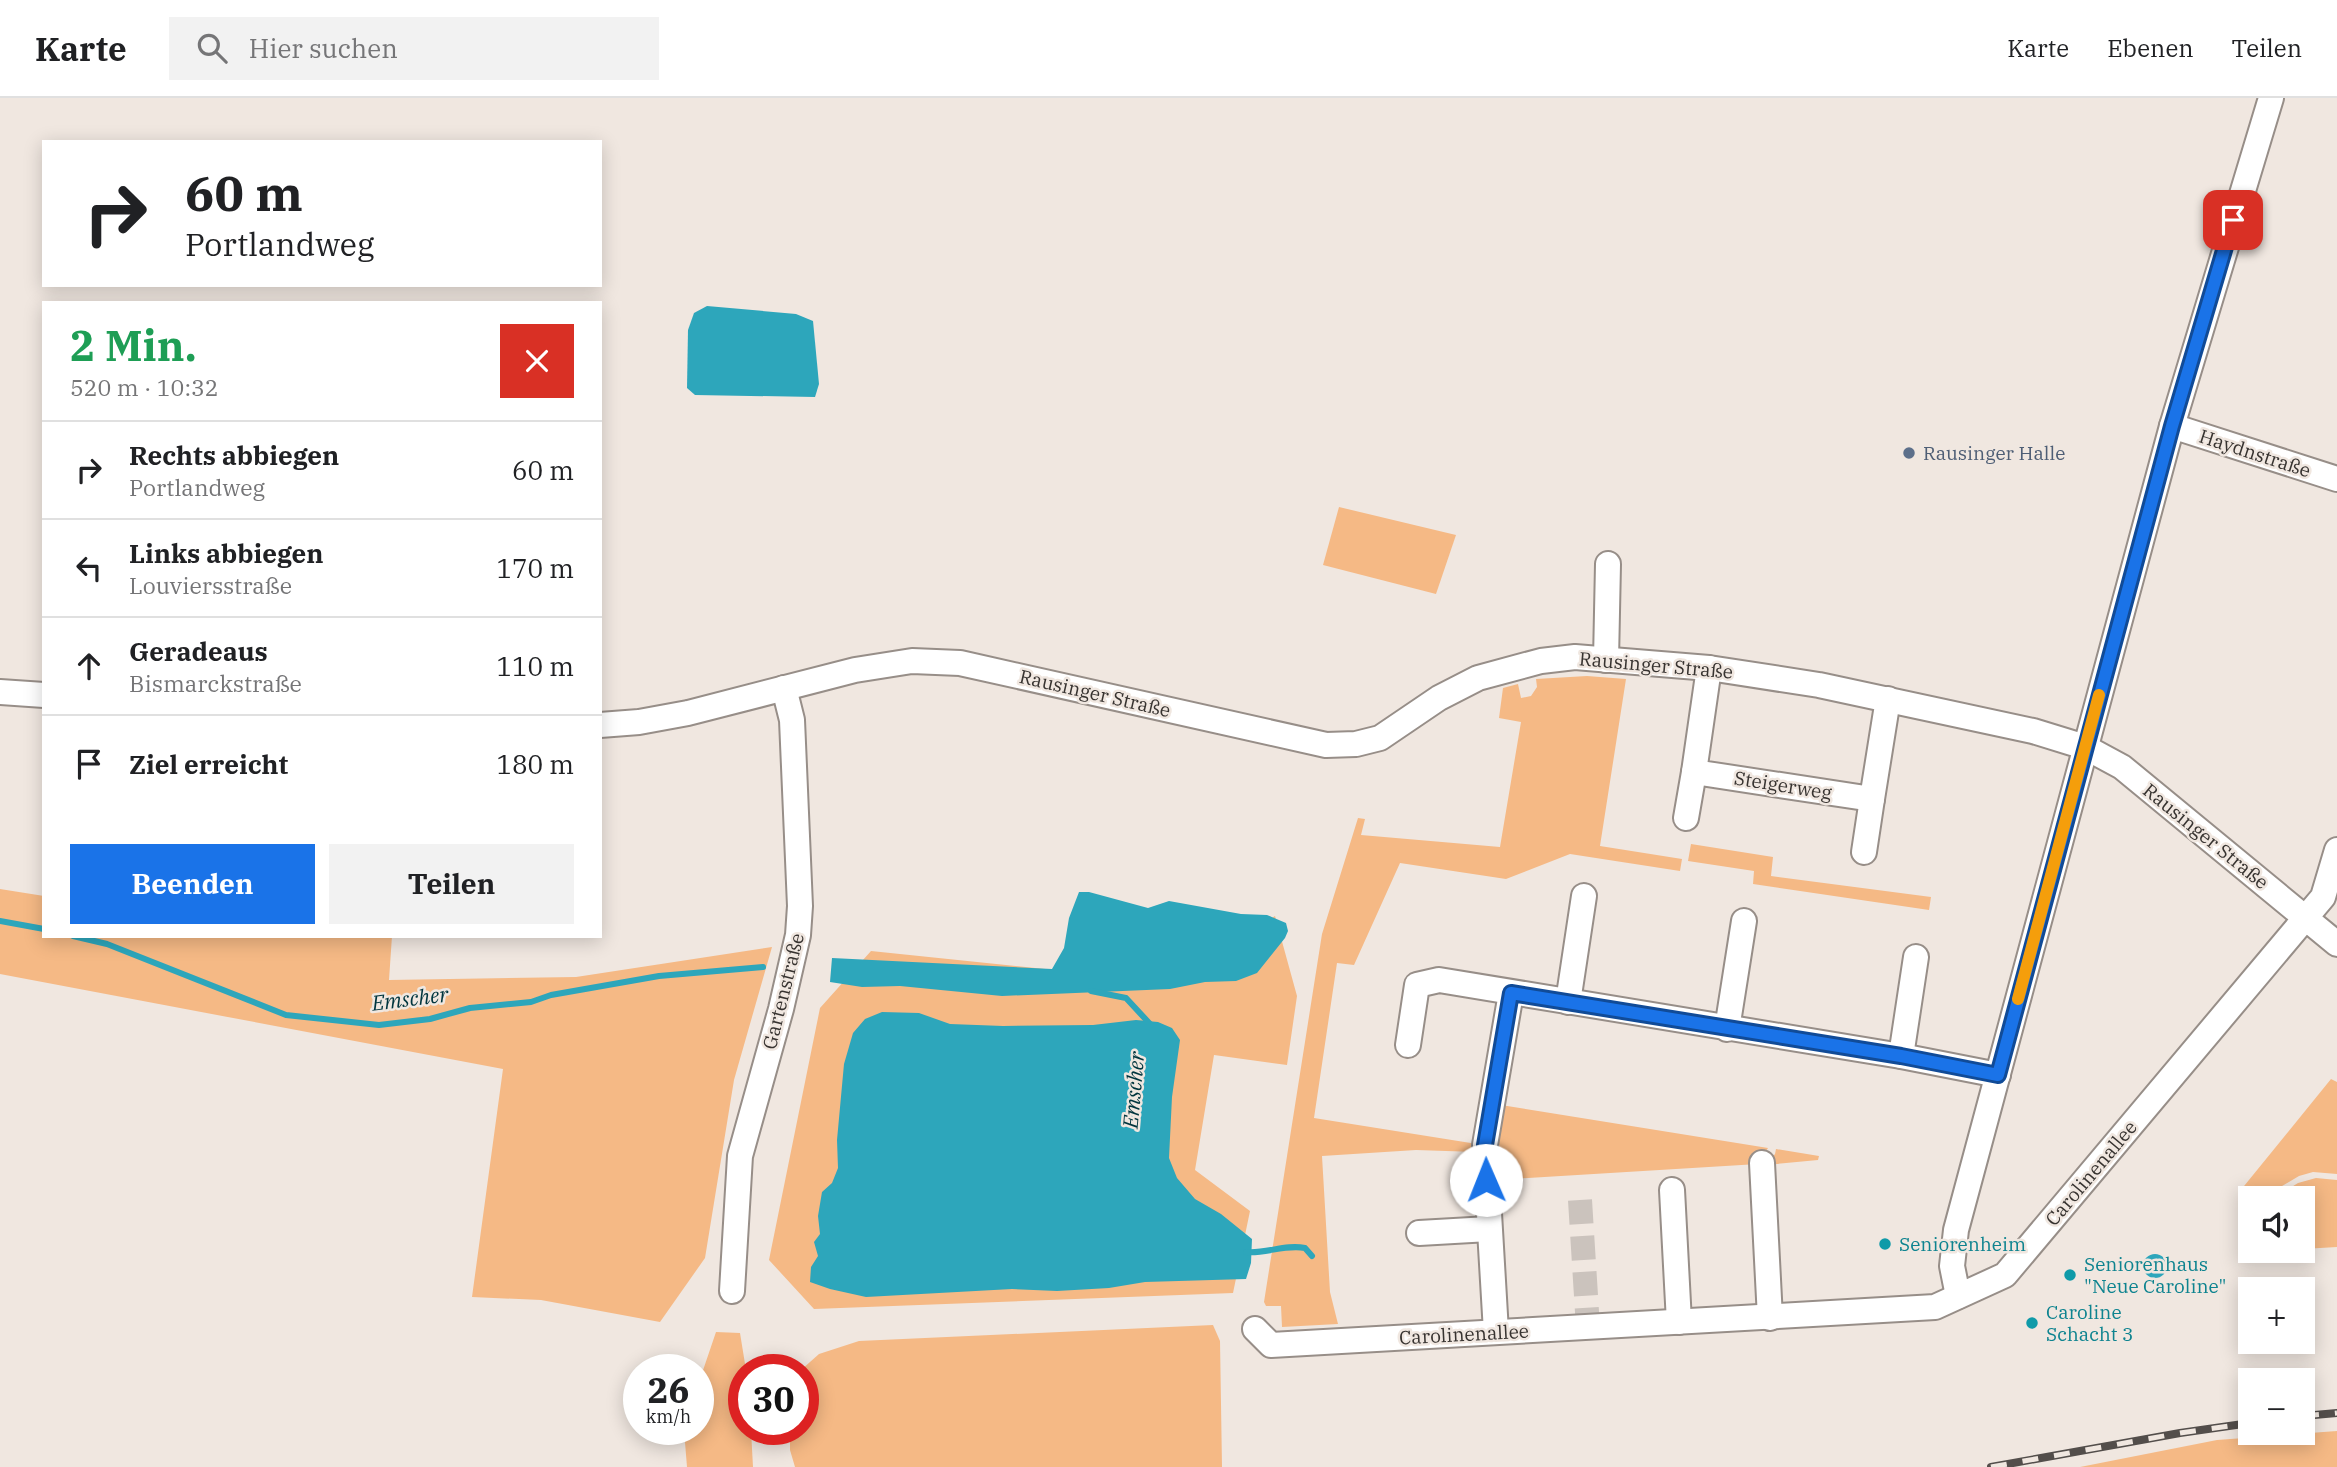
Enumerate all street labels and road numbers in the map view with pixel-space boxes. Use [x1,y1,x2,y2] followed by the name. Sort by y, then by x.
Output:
[2196,424,2314,482] street label: Haydnstraße
[1578,646,1734,684] street label: Rausinger Straße
[1017,664,1173,722] street label: Rausinger Straße
[1732,765,1834,805] street label: Steigerweg
[2138,778,2274,894] street label: Rausinger Straße
[757,930,809,1052] street label: Gartenstraße
[2040,1116,2142,1230] street label: Carolinenallee
[1398,1319,1530,1349] street label: Carolinenallee

